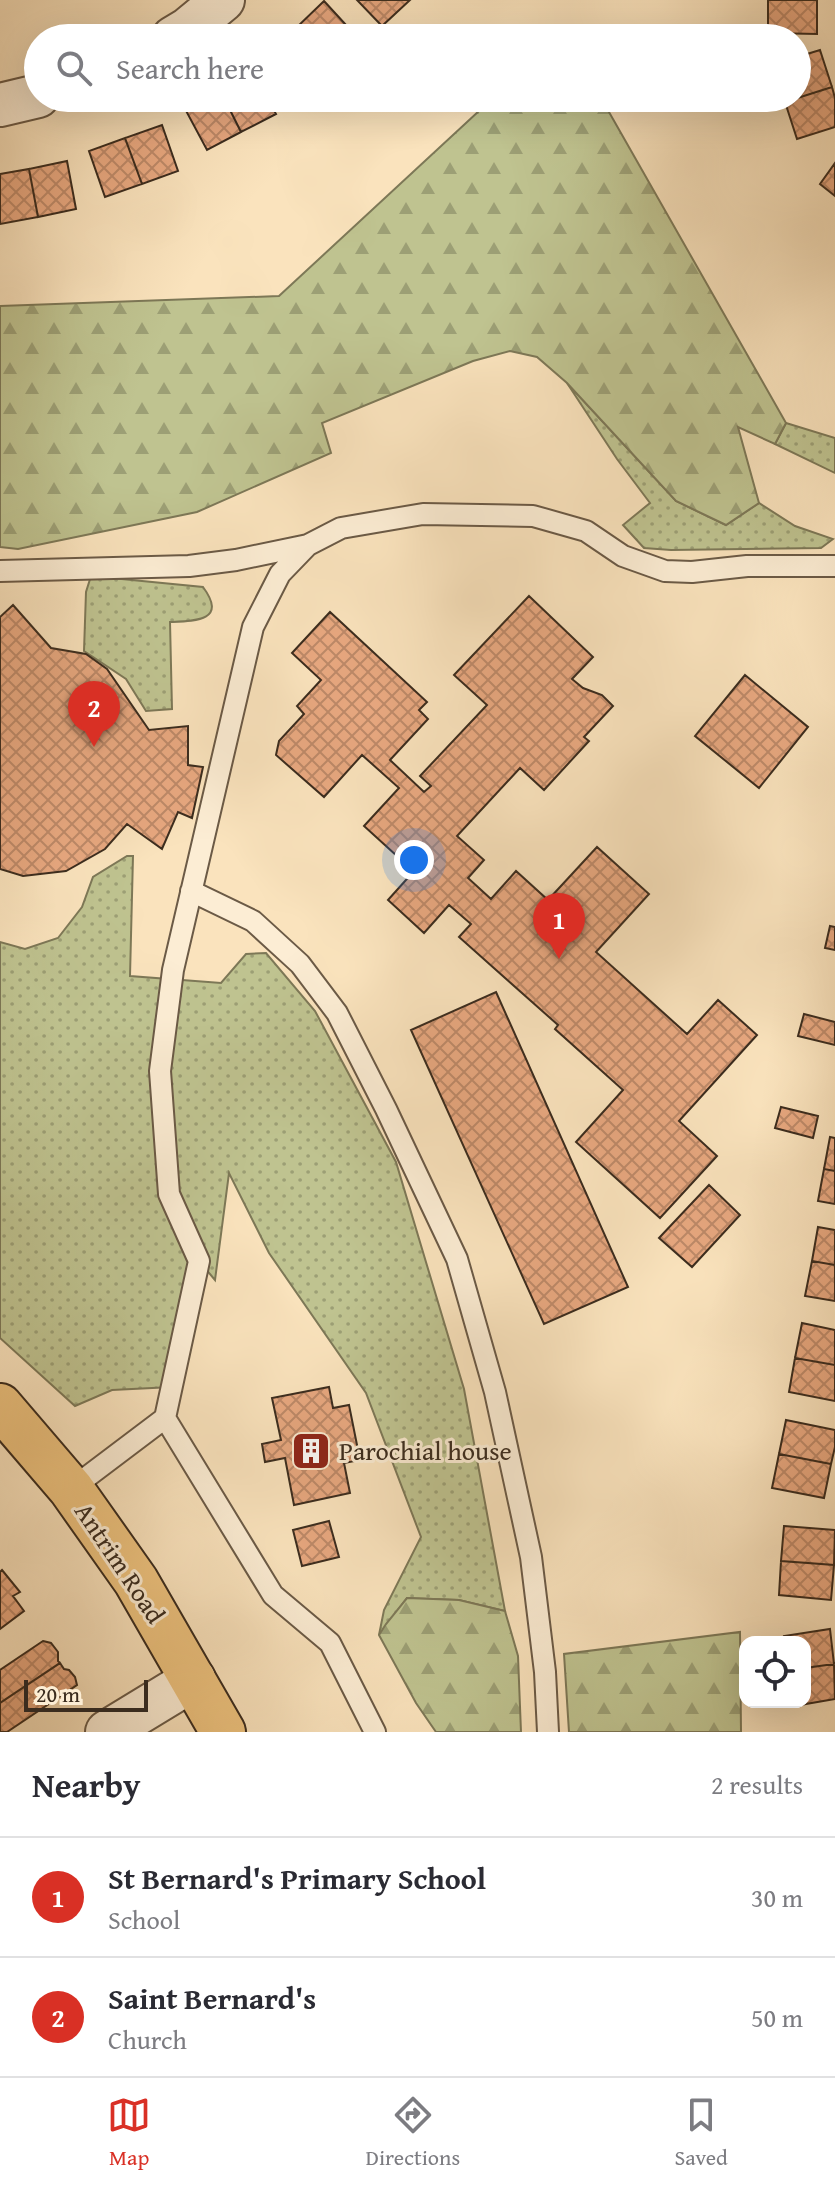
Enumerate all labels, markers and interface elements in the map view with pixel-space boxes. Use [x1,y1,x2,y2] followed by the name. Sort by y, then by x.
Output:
[24,24,811,112] search box
[52,46,96,90] icon: search
[116,46,264,90] text: Search here
[68,681,120,747] pin: 2
[394,840,434,880] your location
[533,893,585,959] pin: 1
[290,1430,332,1472] building icon: Parochial house
[339,1431,512,1470] place label: Parochial house
[65,1494,175,1631] street label: Antrim Road
[739,1636,811,1708] map controls
[739,1636,811,1708] button: locate
[24,1676,148,1712] scale bar
[36,1678,80,1710] text: 20 m
[32,1760,141,1809] text: Nearby
[711,1765,803,1804] text: 2 results
[108,1856,486,1900] text: St Bernard's Primary School
[51,1878,65,1917] text: 1
[751,1878,803,1917] text: 30 m
[108,1900,180,1939] text: School
[108,1976,316,2020] text: Saint Bernard's
[51,1998,65,2037] text: 2
[751,1998,803,2037] text: 50 m
[108,2020,187,2059] text: Church
[107,2093,151,2173] tab: Map
[366,2093,460,2173] tab: Directions
[675,2093,728,2173] tab: Saved

